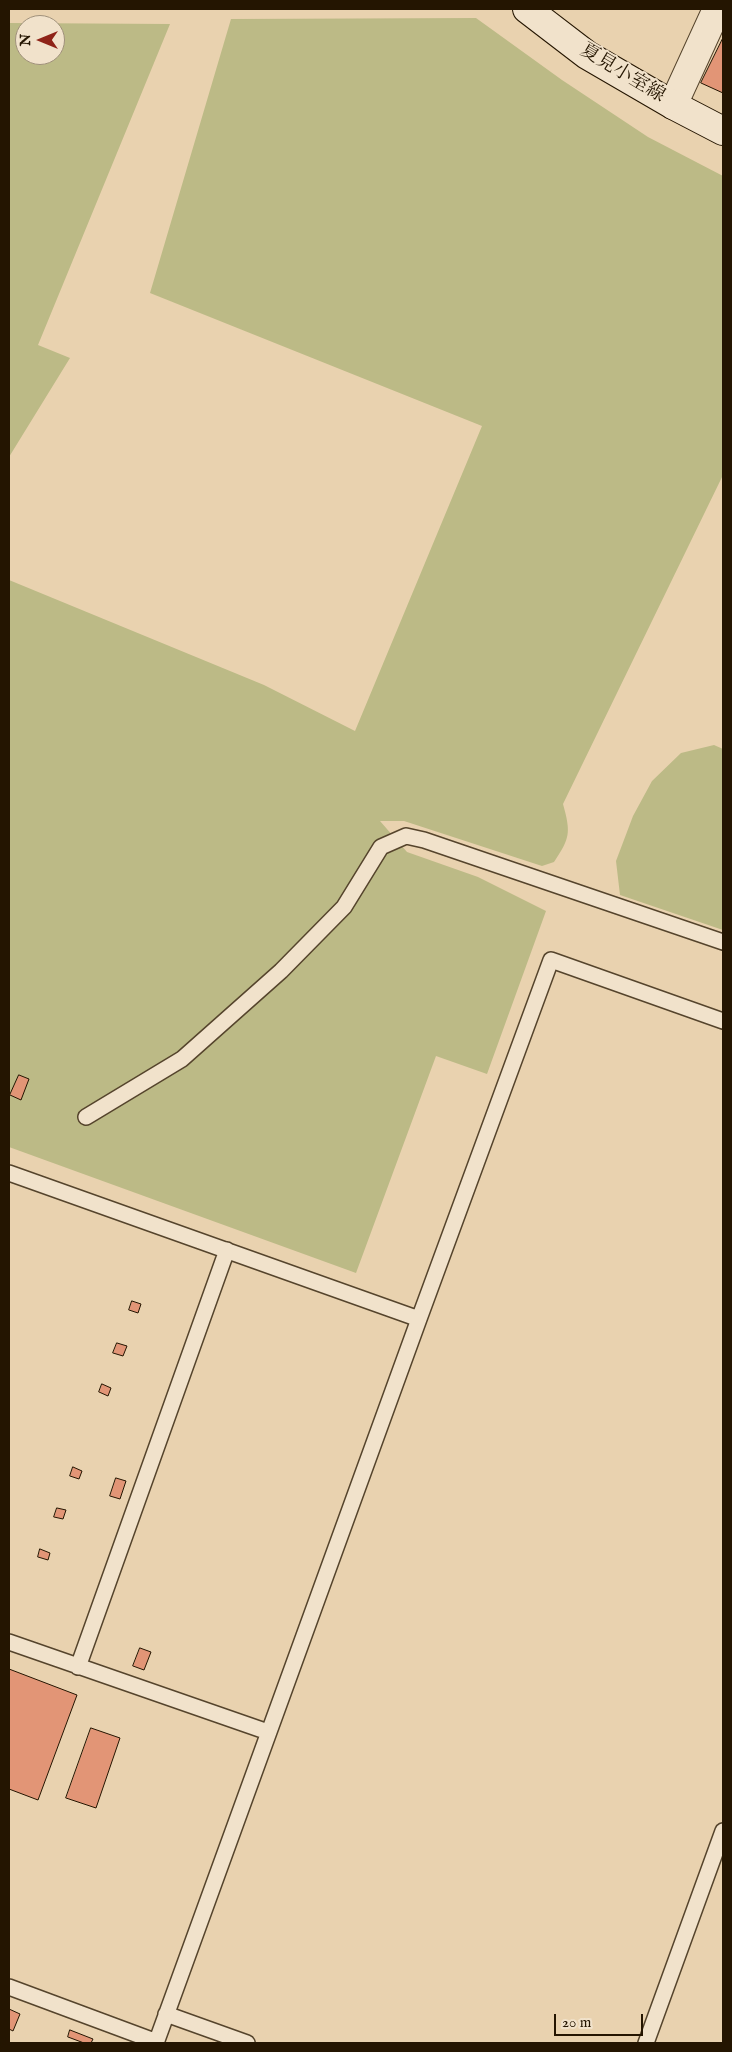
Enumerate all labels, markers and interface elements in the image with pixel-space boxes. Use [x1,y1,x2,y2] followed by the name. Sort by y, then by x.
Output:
[15,15,65,65] north arrow
[17,34,35,46] text: N
[575,40,669,108] street label: 夏見小室線
[557,2004,646,2036] scale bar
[562,2013,591,2032] text: 20 m

